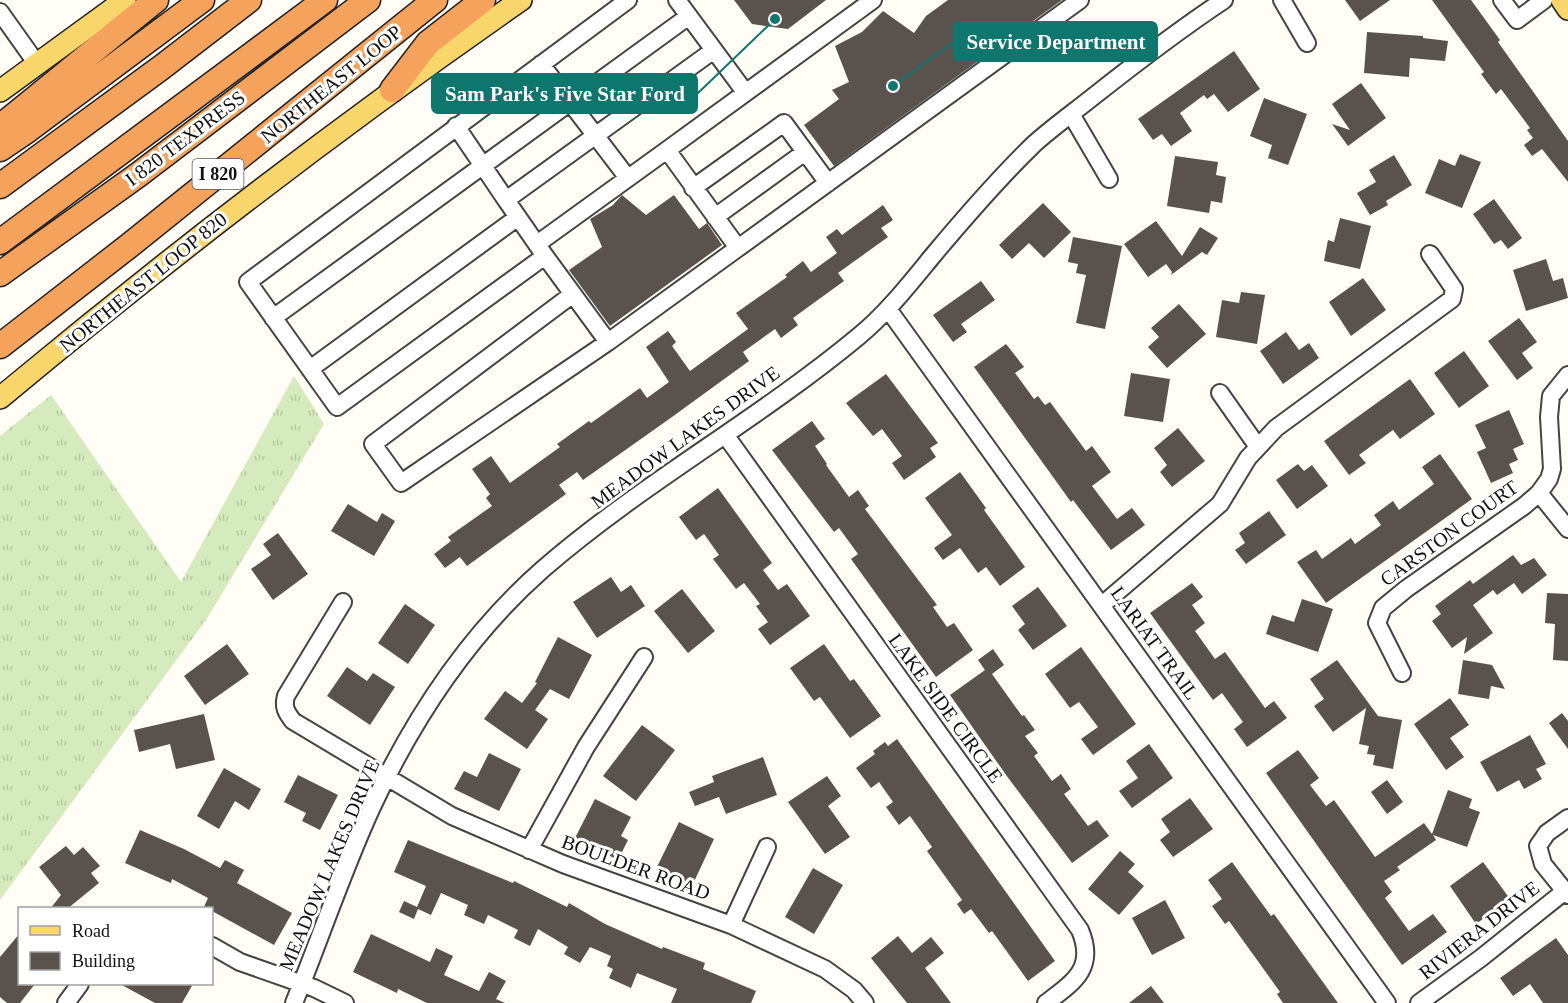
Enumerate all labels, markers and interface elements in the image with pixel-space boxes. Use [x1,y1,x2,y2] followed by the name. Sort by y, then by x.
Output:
[256,21,406,147] street label: NORTHEAST LOOP
[954,22,1157,61] callout: Service Department
[966,30,1146,54] text: Service Department
[432,74,697,113] callout: Sam Park's Five Star Ford
[445,82,685,106] text: Sam Park's Five Star Ford
[120,85,250,191] street label: I 820 TEXPRESS
[192,159,244,189] road number: I 820
[55,208,231,356] street label: NORTHEAST LOOP 820
[587,361,783,513] street label: MEADOW LAKES DRIVE
[1376,476,1522,590] street label: CARSTON COURT
[1107,582,1203,704] street label: LARIAT TRAIL
[885,629,1007,787] street label: LAKE SIDE CIRCLE
[274,756,384,974] street label: MEADOW LAKES DRIVE
[559,830,713,904] street label: BOULDER ROAD
[1415,876,1543,984] street label: RIVIERA DRIVE
[18,907,213,985] legend
[72,921,110,941] text: Road
[72,951,135,971] text: Building

